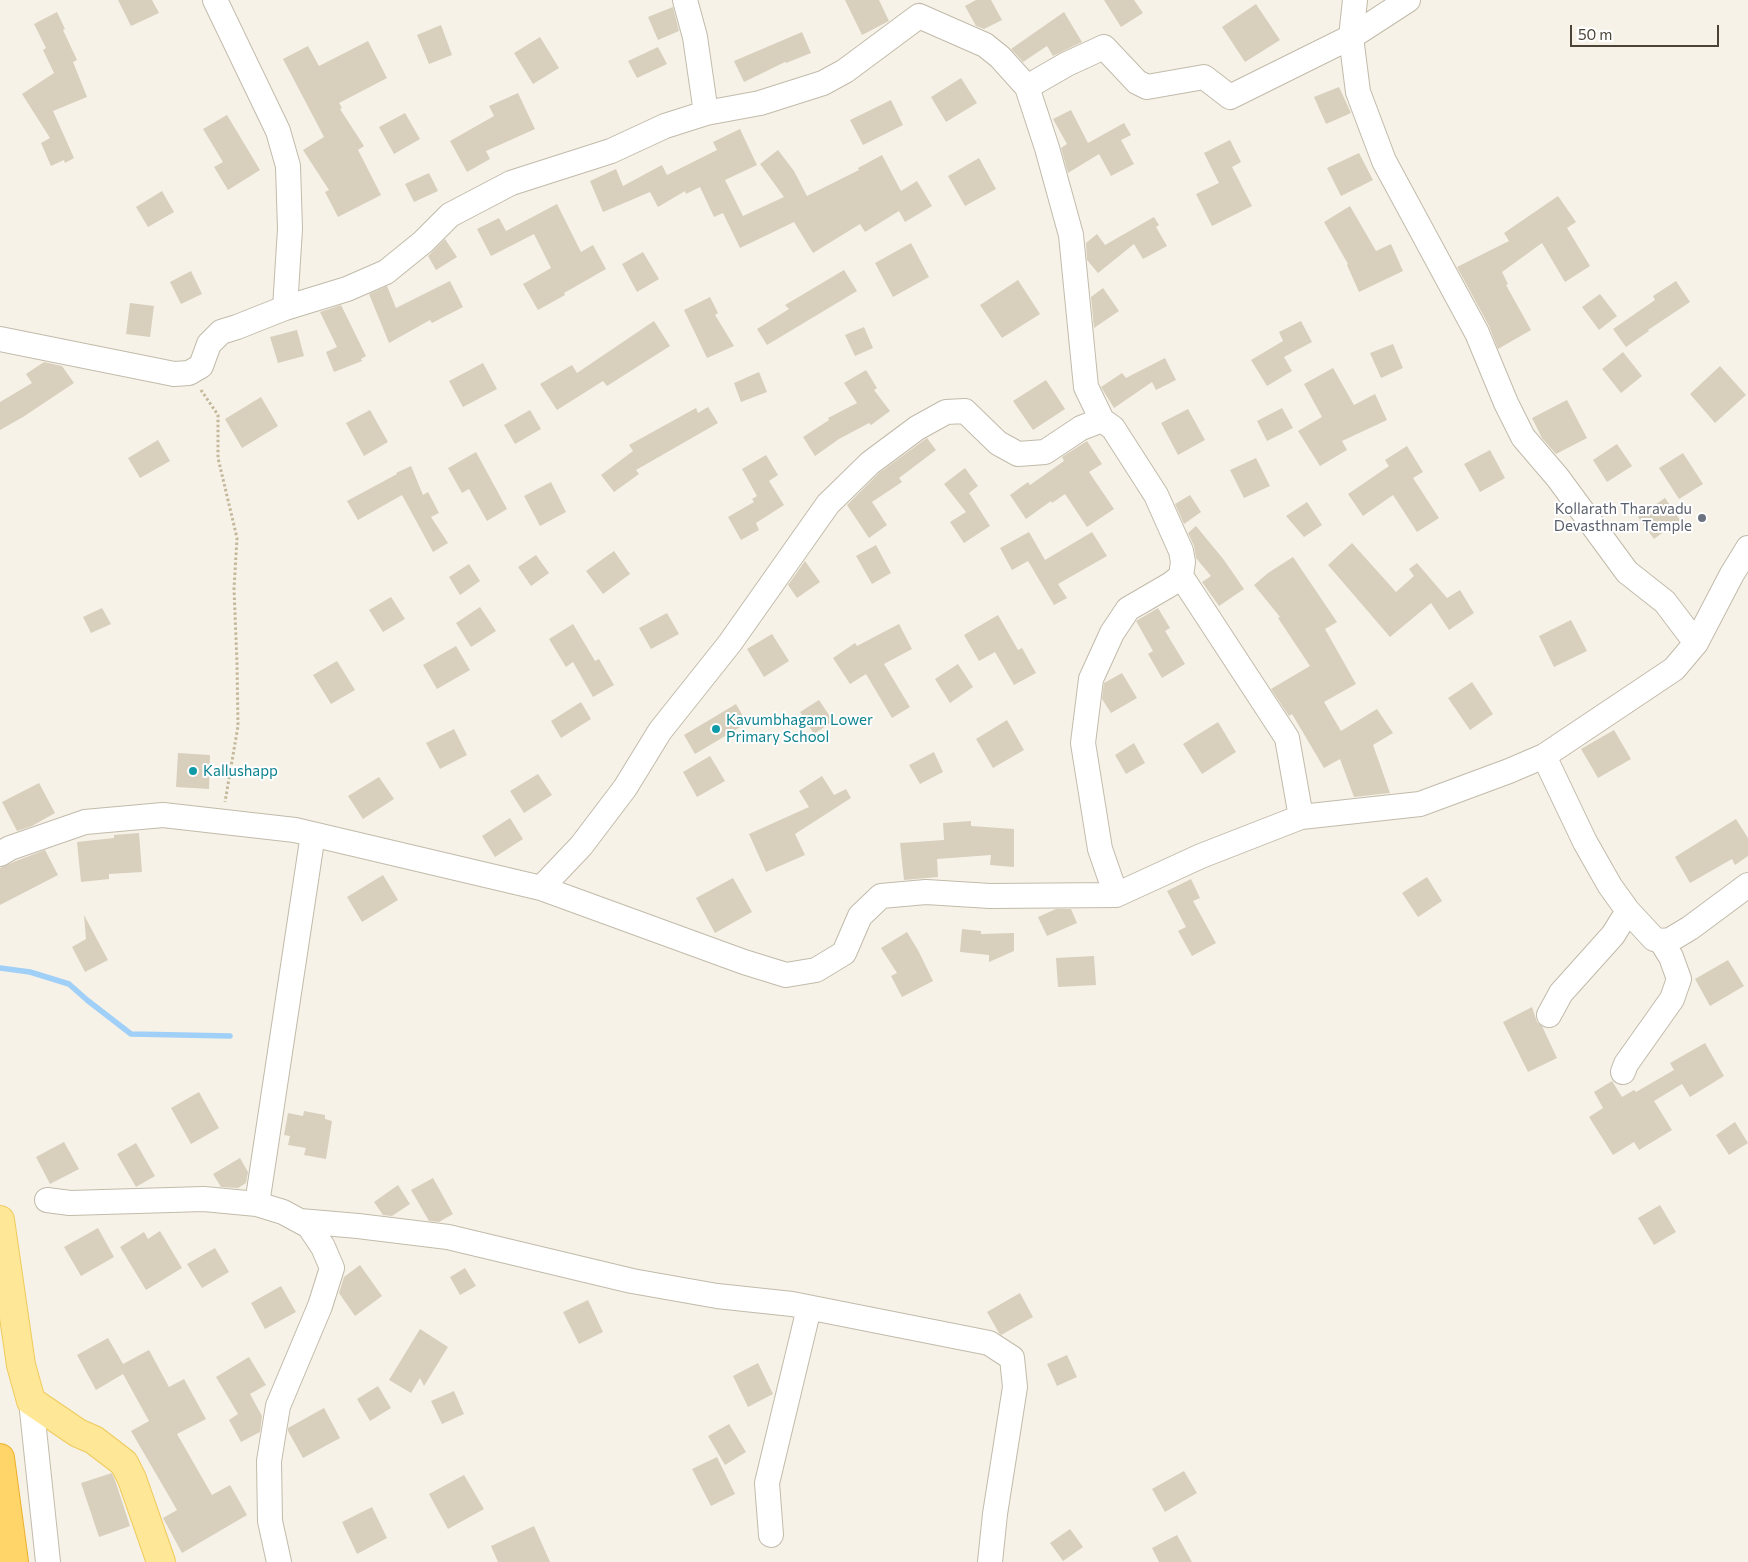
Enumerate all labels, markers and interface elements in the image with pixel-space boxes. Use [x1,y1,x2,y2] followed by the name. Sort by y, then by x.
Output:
[1573,15,1722,47] scale bar
[1578,25,1612,43] text: 50 m
[1554,500,1692,535] place label: Kollarath Tharavadu Devasthnam Temple
[1696,512,1708,524] marker: Kollarath Tharavadu Devasthnam Temple
[726,711,873,746] place label: Kavumbhagam Lower Primary School
[710,723,722,735] marker: Kavumbhagam Lower Primary School
[203,762,278,780] place label: Kallushapp
[187,765,199,777] marker: Kallushapp

